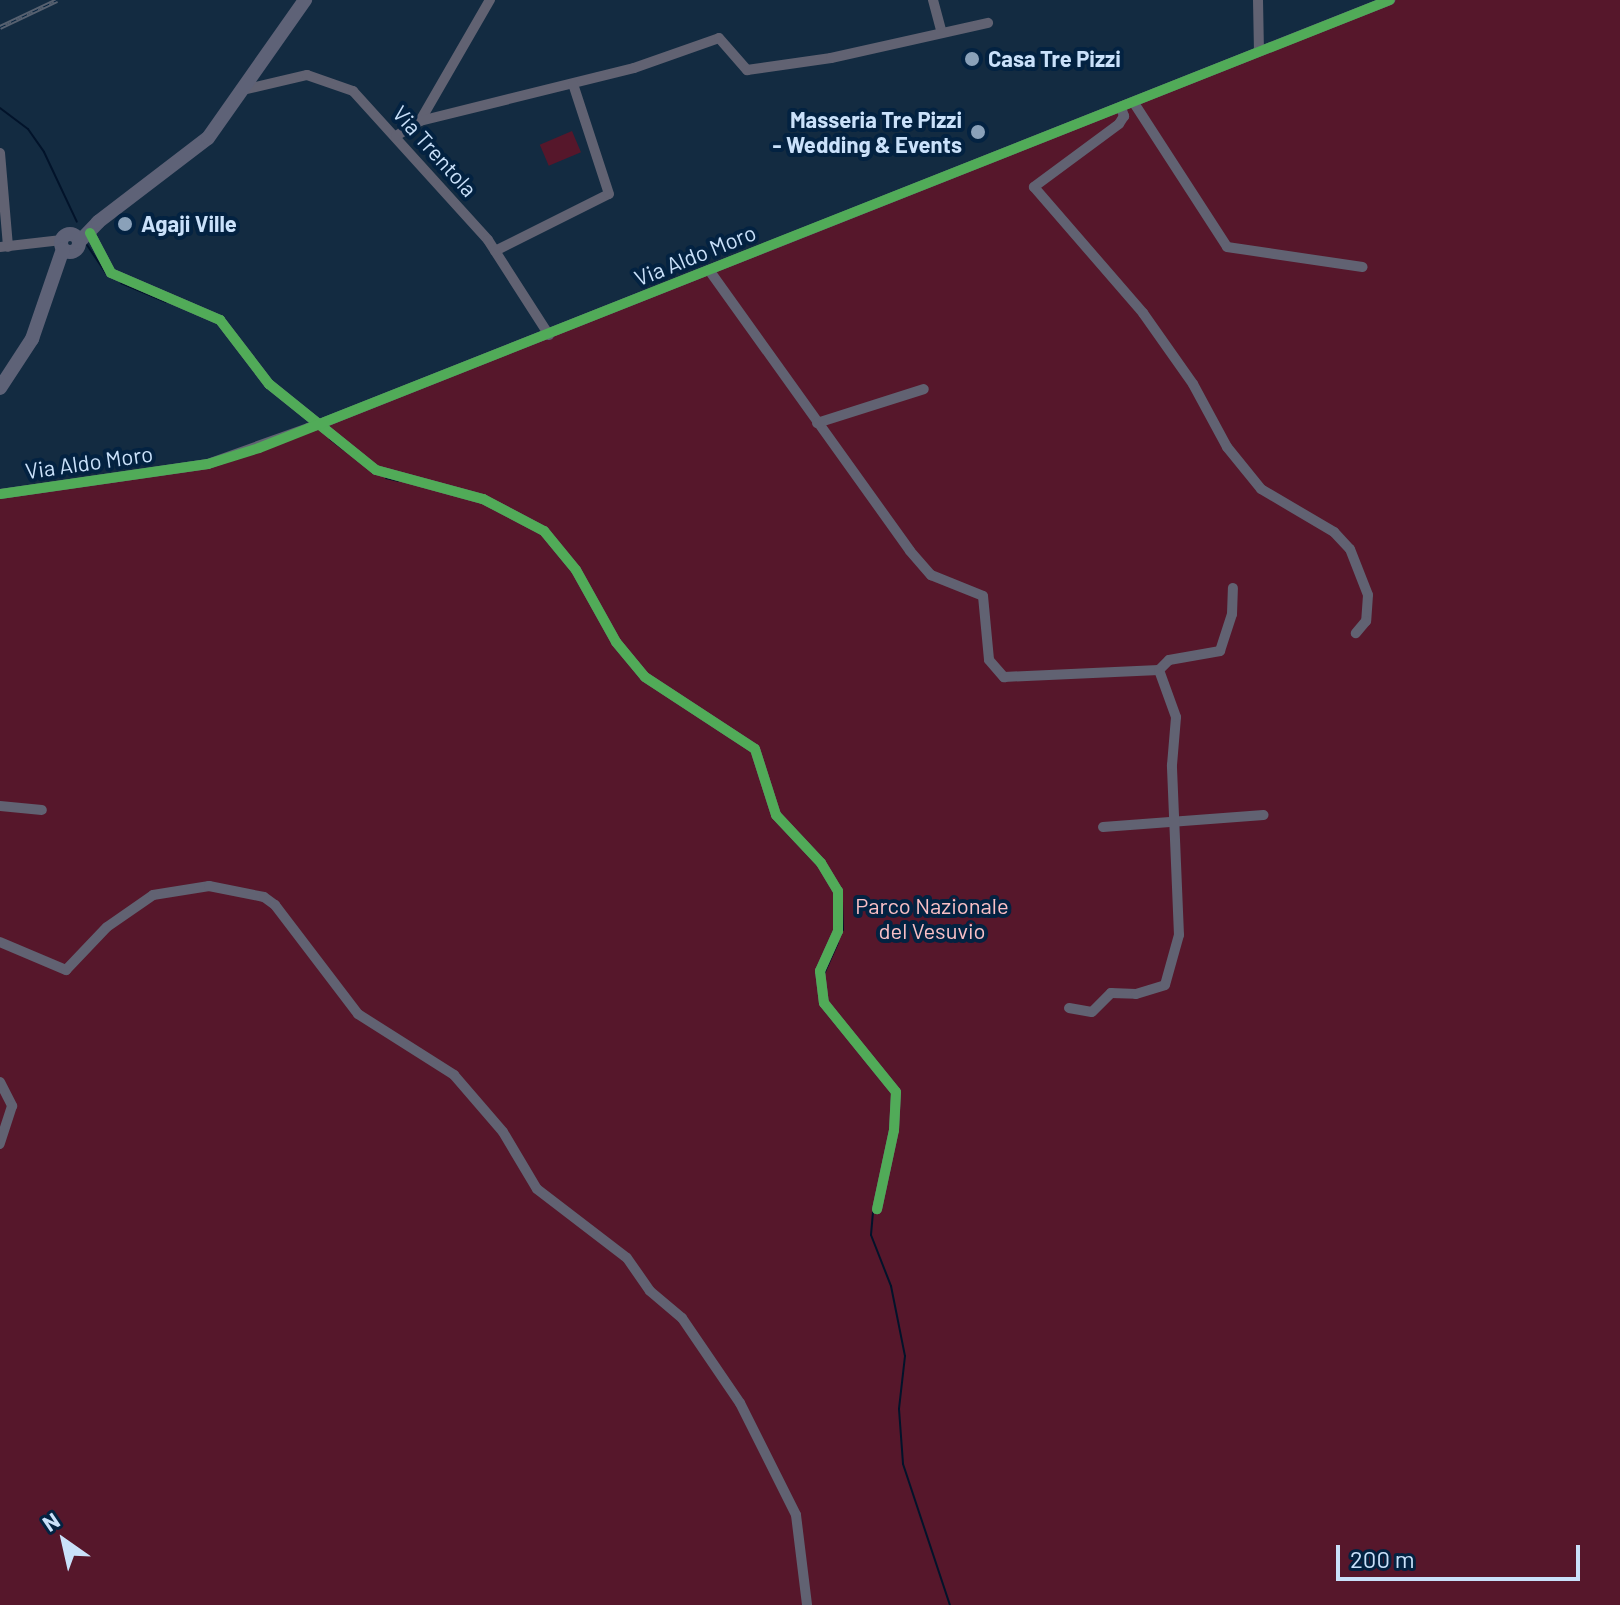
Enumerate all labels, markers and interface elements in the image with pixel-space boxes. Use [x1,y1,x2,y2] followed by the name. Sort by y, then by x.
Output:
[988,46,1121,72] place label: Casa Tre Pizzi
[963,50,981,68] marker: Casa Tre Pizzi
[387,100,483,202] street label: Via Trentola
[773,106,962,158] place label: Masseria Tre Pizzi - Wedding & Events
[969,123,987,141] marker: Masseria Tre Pizzi - Wedding & Events
[141,211,237,237] place label: Agaji Ville
[116,215,134,233] marker: Agaji Ville
[630,219,760,291] street label: Via Aldo Moro
[23,440,155,484] street label: Via Aldo Moro
[855,892,1009,944] park label: Parco Nazionale del Vesuvio
[24,1501,104,1581] north arrow
[37,1506,64,1536] text: N
[1340,1529,1584,1579] scale bar
[1350,1544,1415,1573] text: 200 m

